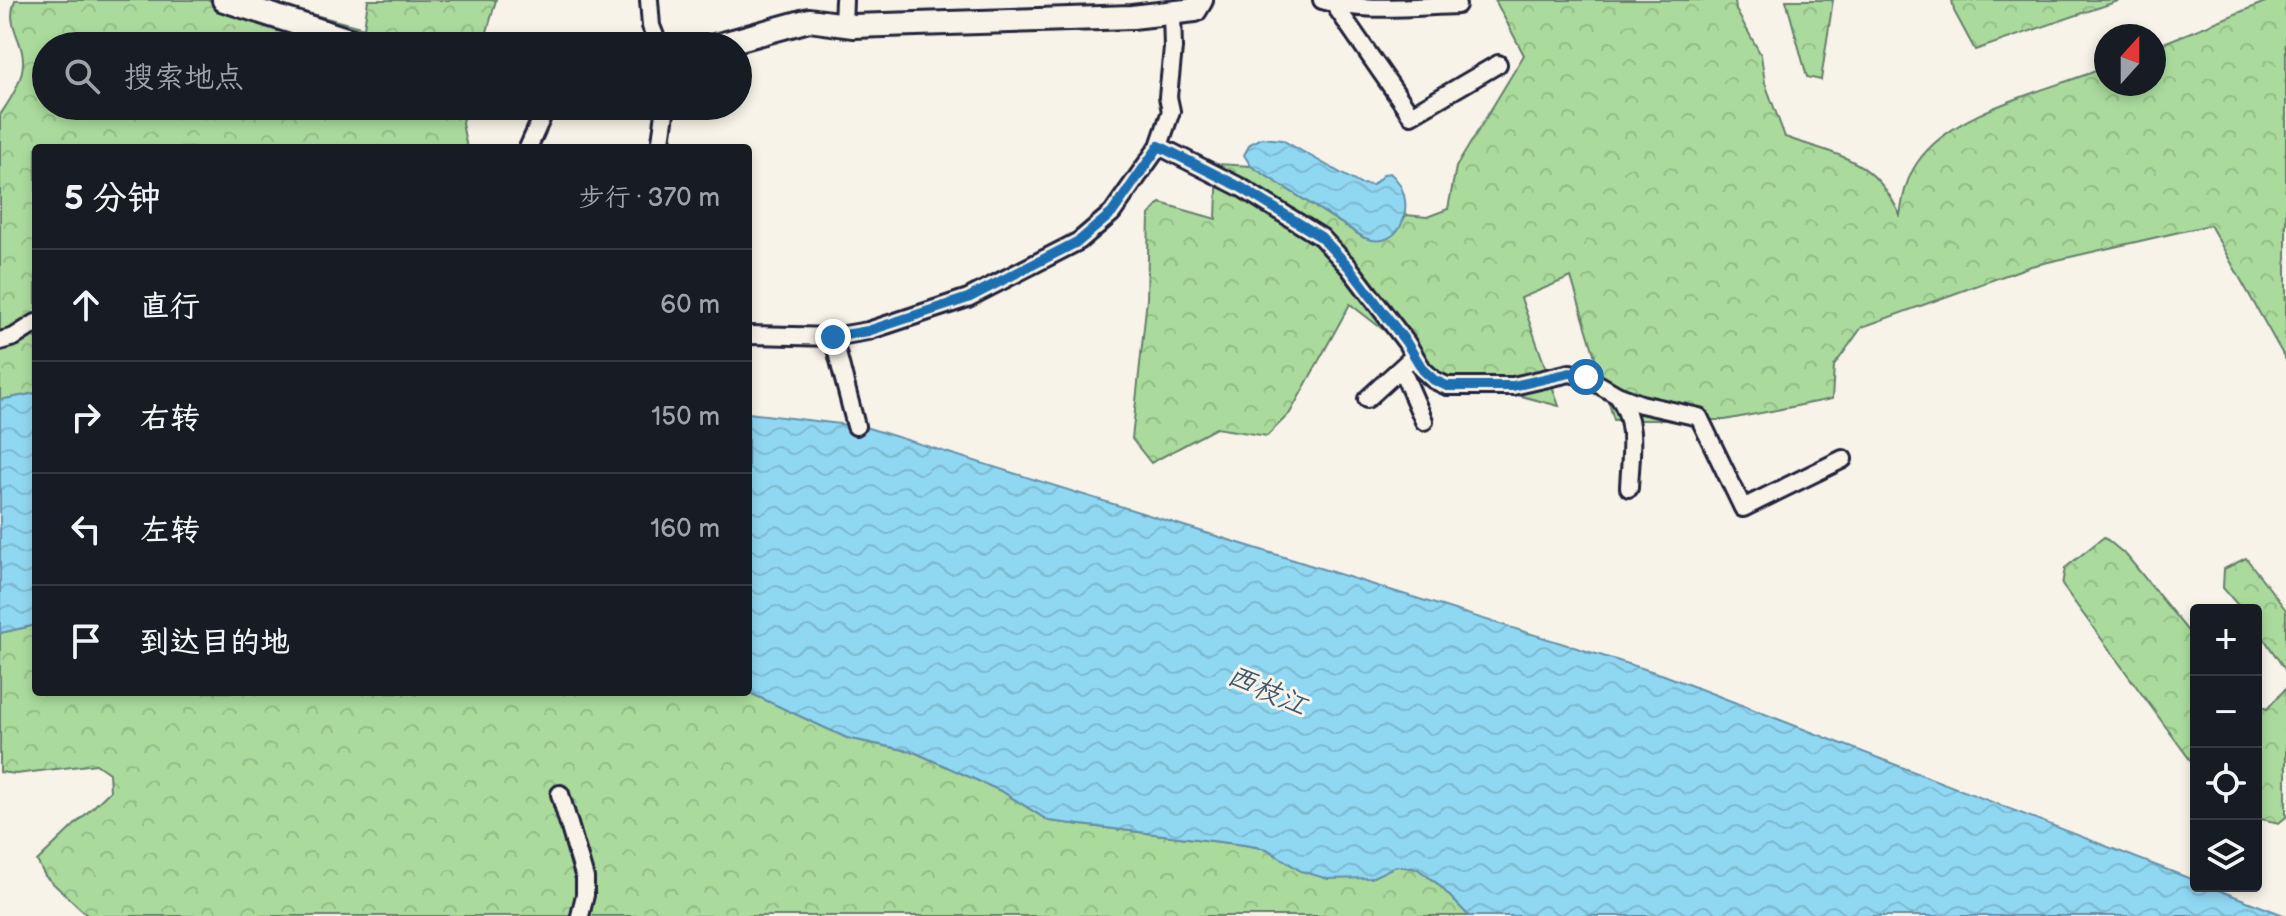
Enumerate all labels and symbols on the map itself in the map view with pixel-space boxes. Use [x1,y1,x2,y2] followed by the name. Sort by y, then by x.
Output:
[2094,24,2166,96] north arrow
[815,319,851,355] route end
[1568,359,1604,395] route start
[1222,659,1314,724] water label: 西枝江

